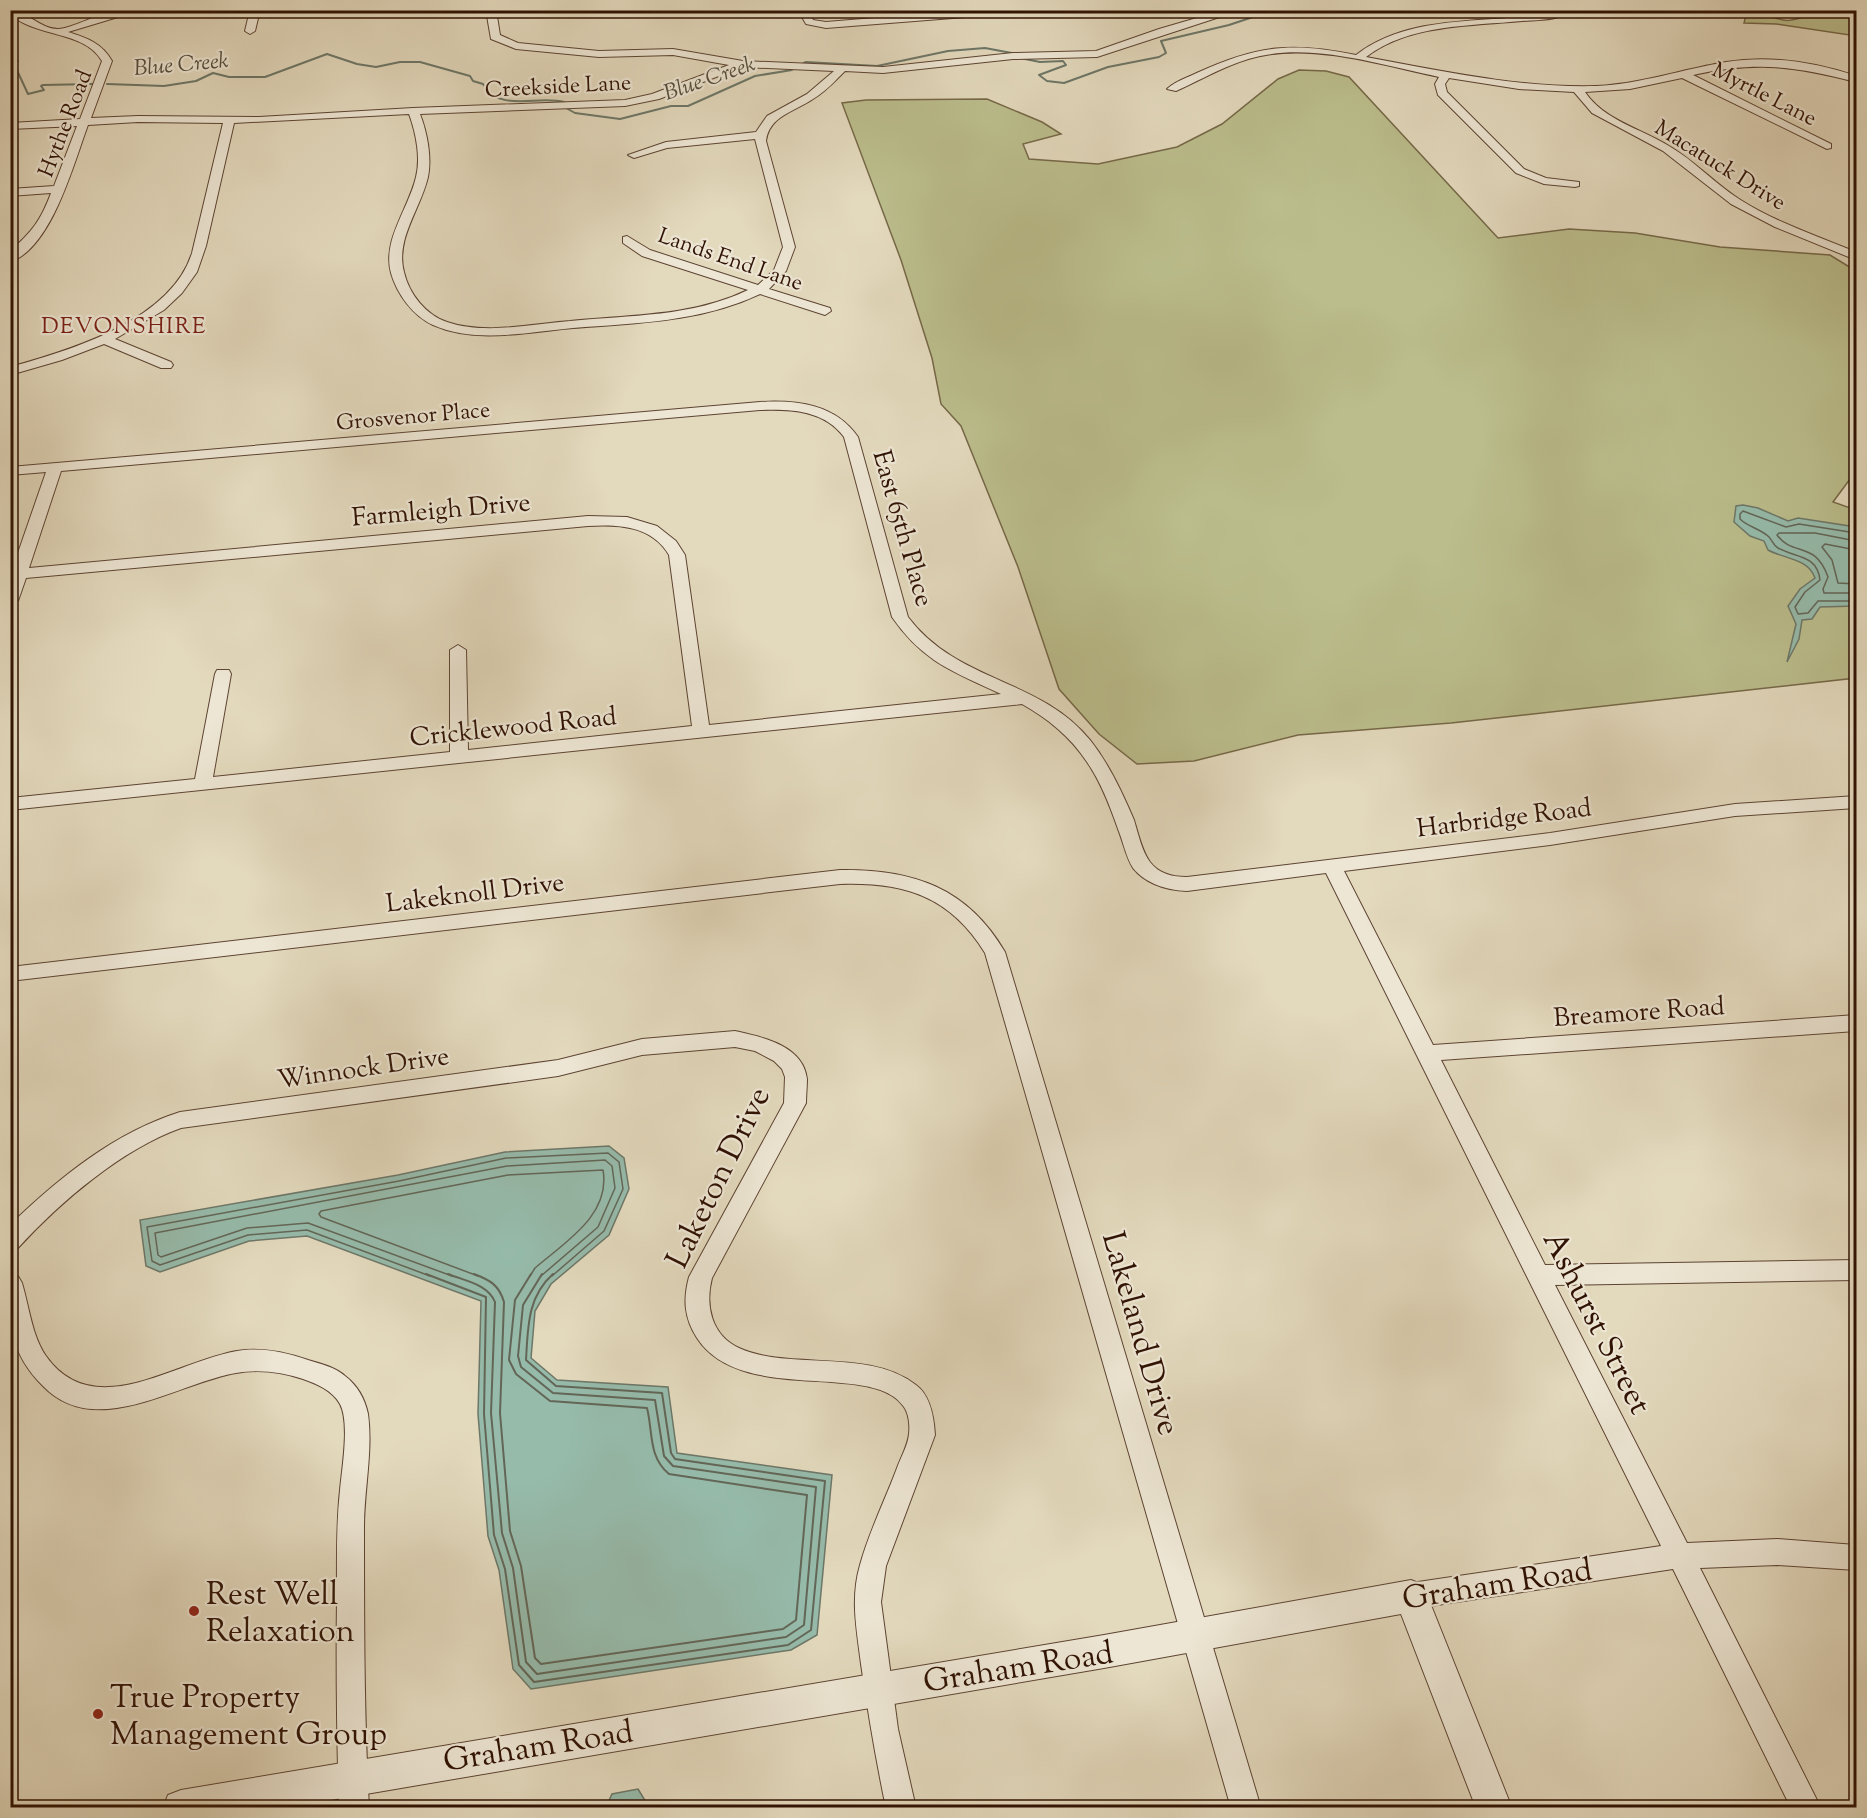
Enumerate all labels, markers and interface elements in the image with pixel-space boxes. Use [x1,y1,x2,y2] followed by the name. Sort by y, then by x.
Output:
[133,46,230,86] water label: Blue Creek
[660,49,760,110] water label: Blue Creek
[1706,56,1822,136] street label: Myrtle Lane
[32,66,102,183] street label: Hythe Road
[484,68,632,108] street label: Creekside Lane
[1648,113,1791,220] street label: Macatuck Drive
[653,221,807,301] street label: Lands End Lane
[41,312,207,344] district label: DEVONSHIRE
[335,395,492,441] street label: Grosvenor Place
[862,446,942,611] street label: East 65th Place
[350,485,532,538] street label: Farmleigh Drive
[408,699,619,758] street label: Cricklewood Road
[1415,790,1594,849] street label: Harbridge Road
[384,865,567,924] street label: Lakeknoll Drive
[1552,989,1726,1038] street label: Breamore Road
[275,1039,452,1100] street label: Winnock Drive
[656,1080,784,1277] street label: Laketon Drive
[1529,1224,1661,1423] street label: Ashurst Street
[1088,1227,1190,1441] street label: Lakeland Drive
[1399,1548,1596,1624] street label: Graham Road
[206,1573,355,1656] place label: Rest Well Relaxation
[187,1604,201,1618] marker: Rest Well Relaxation
[920,1631,1117,1707] street label: Graham Road
[110,1676,387,1759] place label: True Property Management Group
[91,1707,105,1721] marker: True Property Management Group
[440,1710,637,1786] street label: Graham Road

